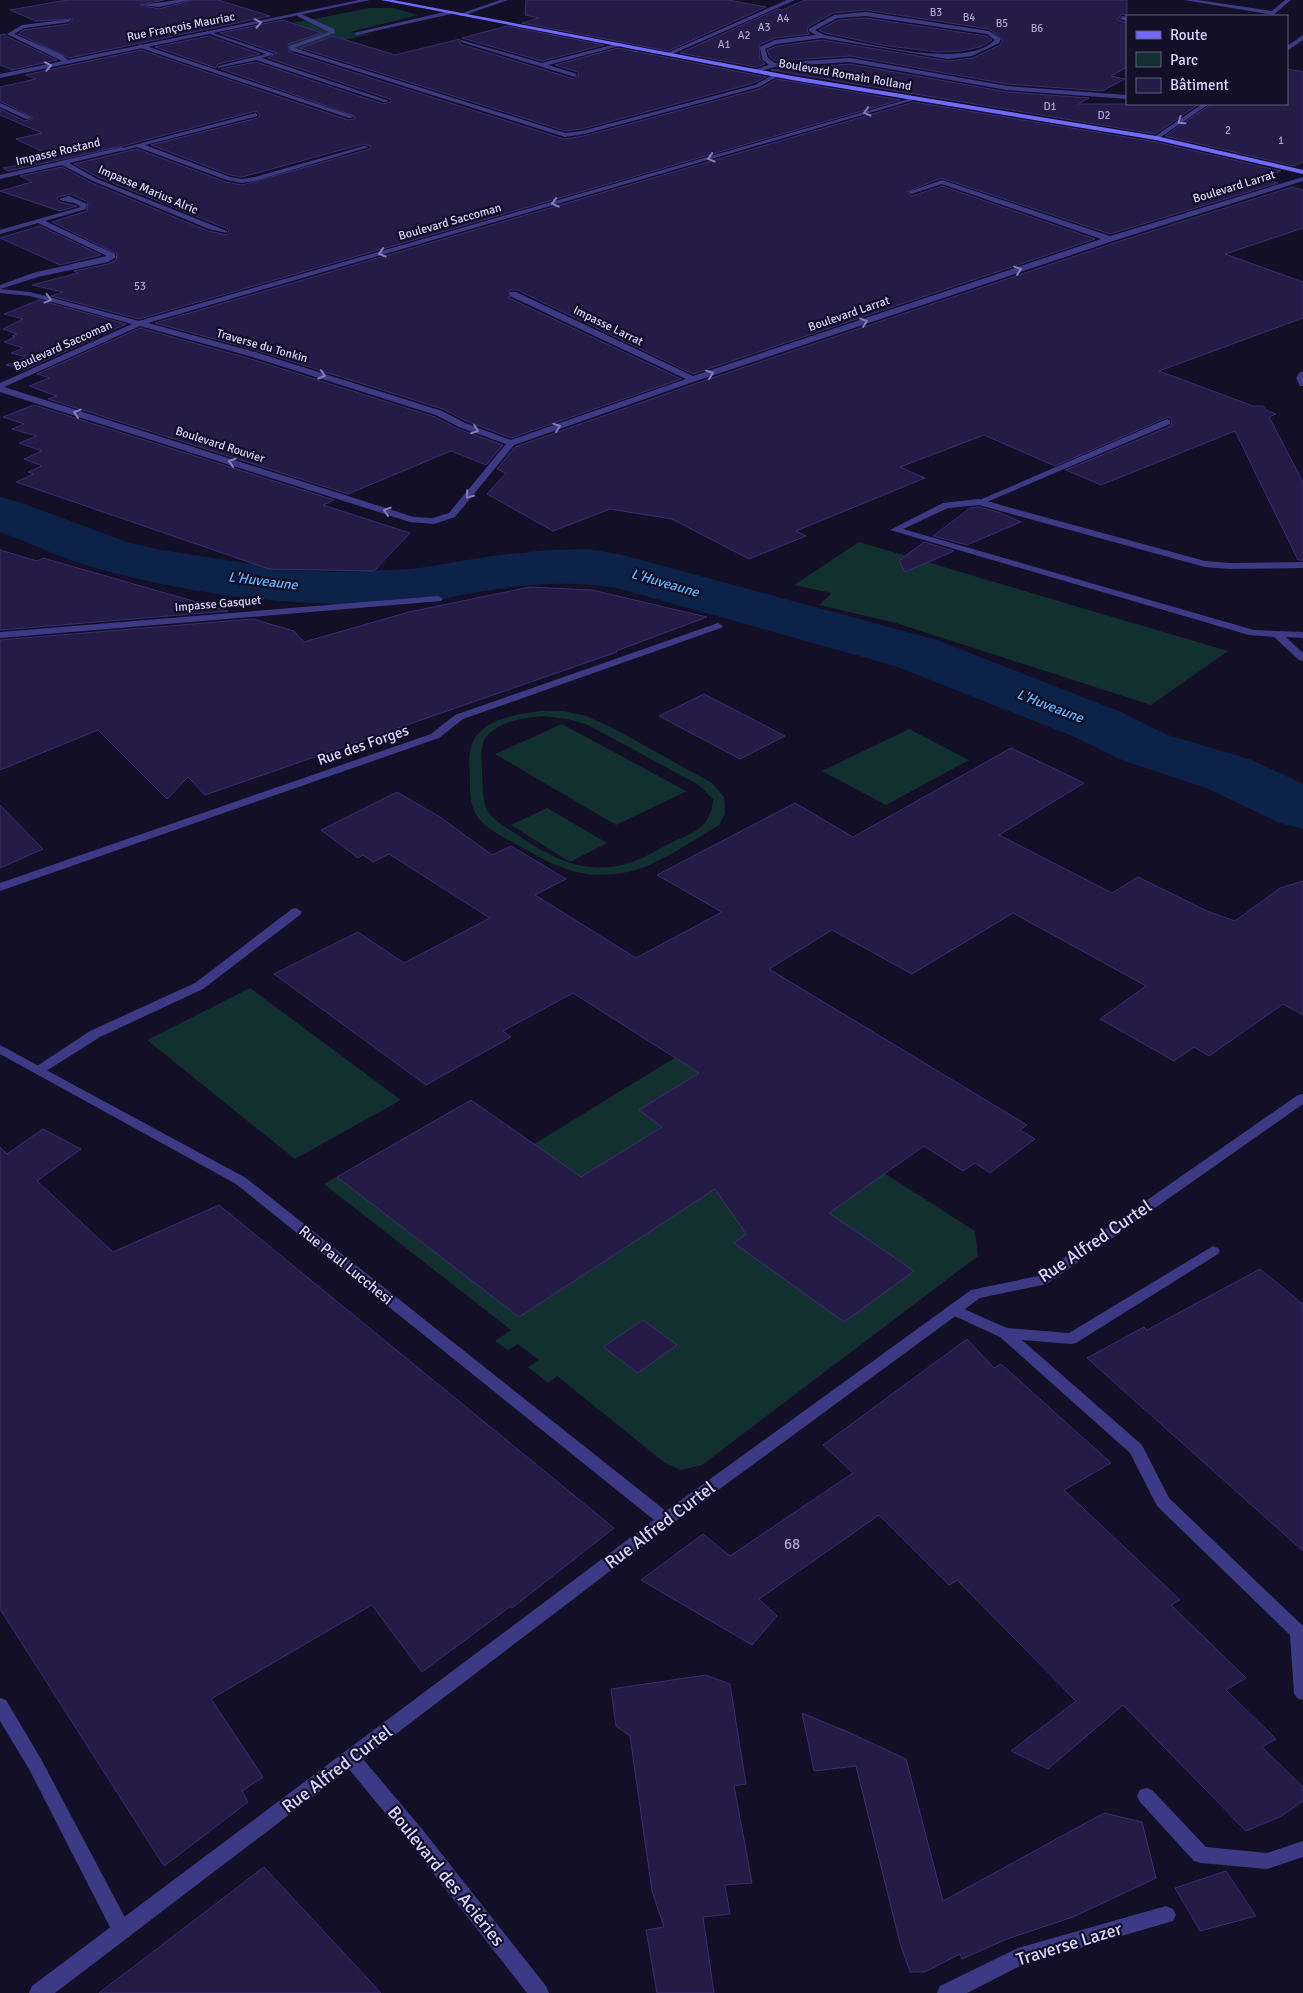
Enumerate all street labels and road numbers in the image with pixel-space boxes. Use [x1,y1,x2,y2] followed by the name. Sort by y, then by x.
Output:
[126,9,237,45] street label: Rue François Mauriac
[777,56,913,94] street label: Boulevard Romain Rolland
[14,135,102,169] street label: Impasse Rostand
[96,162,201,218] street label: Impasse Marius Alric
[1191,167,1277,207] street label: Boulevard Larrat
[397,200,503,244] street label: Boulevard Saccoman
[806,293,892,335] street label: Boulevard Larrat
[571,303,645,349] street label: Impasse Larrat
[11,317,115,375] street label: Boulevard Saccoman
[215,326,309,366] street label: Traverse du Tonkin
[173,423,267,467] street label: Boulevard Rouvier
[174,593,262,615] street label: Impasse Gasquet
[315,721,412,769] street label: Rue des Forges
[1034,1195,1156,1287] street label: Rue Alfred Curtel
[296,1222,396,1308] street label: Rue Paul Lucchesi
[601,1476,719,1574] street label: Rue Alfred Curtel
[278,1720,396,1818] street label: Rue Alfred Curtel
[383,1802,509,1951] street label: Boulevard des Aciéries
[1013,1917,1125,1971] street label: Traverse Lazer

